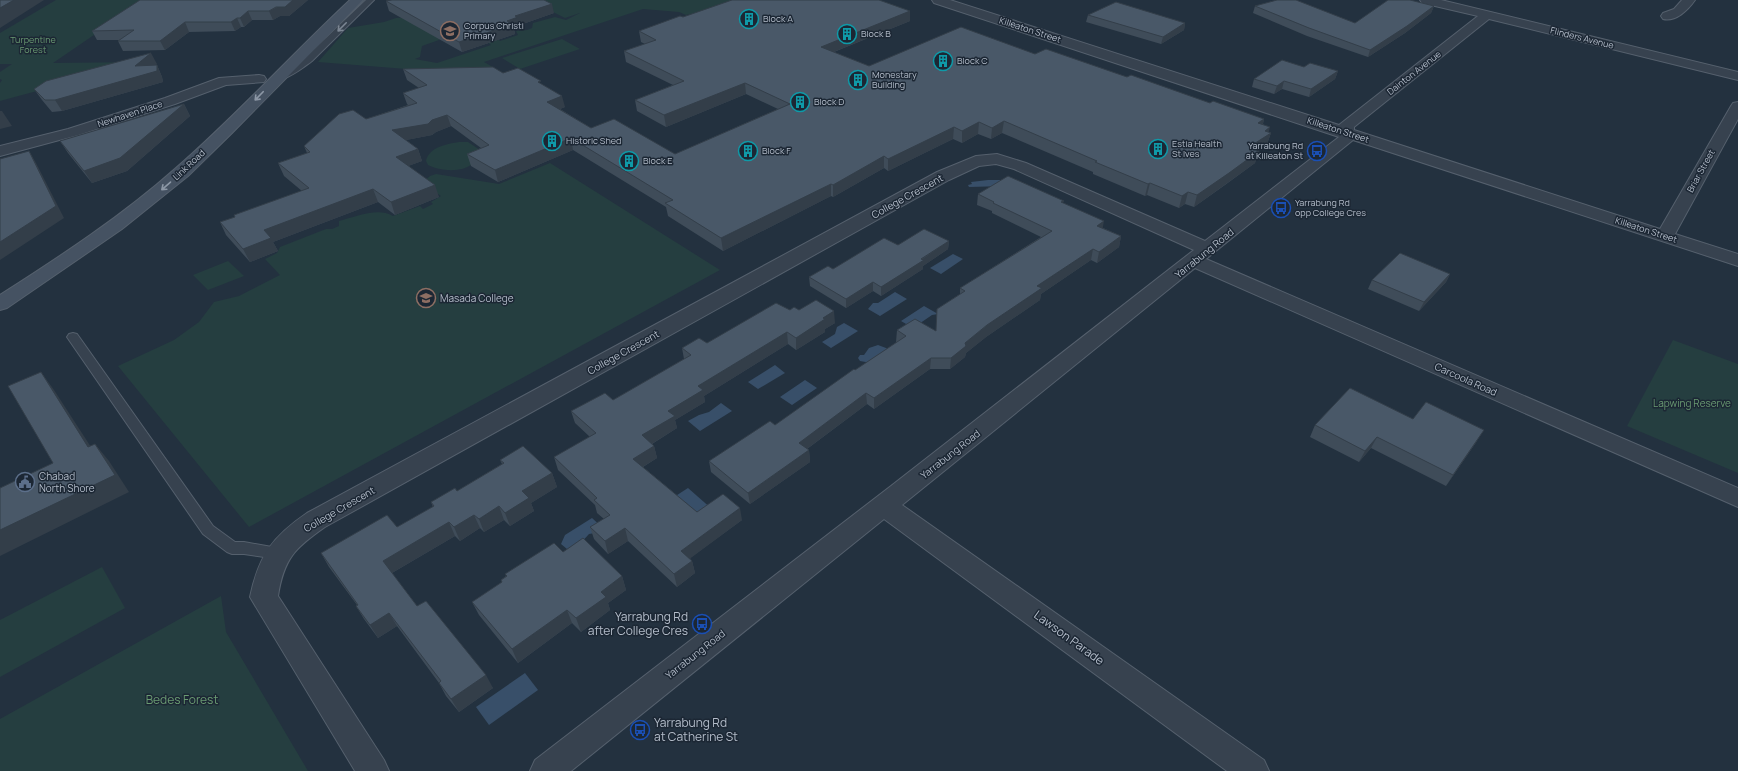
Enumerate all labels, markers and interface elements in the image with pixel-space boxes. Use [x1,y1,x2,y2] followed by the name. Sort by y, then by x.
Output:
[738,8,760,30] building icon: Block A
[763,12,793,25] place label: Block A
[998,13,1063,46] street label: Killeaton Street
[464,19,524,42] place label: Corpus Christi Primary
[439,20,461,42] school or university icon: Corpus Christi Primary
[337,22,347,32] one-way arrow
[836,23,858,45] building icon: Block B
[1549,23,1615,52] street label: Flinders Avenue
[861,27,891,40] place label: Block B
[10,33,56,56] park label: Turpentine Forest
[1384,47,1443,98] street label: Dainton Avenue
[932,50,954,72] building icon: Block C
[957,54,988,67] place label: Block C
[872,68,917,91] place label: Monestary Building
[847,69,869,91] building icon: Monestary Building
[255,91,264,101] one-way arrow
[789,91,811,113] building icon: Block D
[814,95,844,108] place label: Block D
[96,97,164,130] street label: Newhaven Place
[1306,113,1371,146] street label: Killeaton Street
[541,130,563,152] building icon: Historic Shed
[566,134,621,147] place label: Historic Shed
[1172,137,1222,160] place label: Estia Health St Ives
[1147,138,1169,160] building icon: Estia Health St Ives
[1246,139,1303,162] place label: Yarrabung Rd at Killeaton St
[737,140,759,162] building icon: Block F
[1306,140,1328,162] bus stop icon: Yarrabung Rd at Killeaton St
[762,144,791,157] place label: Block F
[170,146,208,183] street label: Link Road
[1683,147,1718,195] street label: Briar Street
[618,150,640,172] building icon: Block E
[643,154,672,167] place label: Block E
[869,170,945,222] street label: College Crescent
[161,181,171,191] one-way arrow
[1295,196,1366,219] place label: Yarrabung Rd opp College Cres
[1270,197,1292,219] bus stop icon: Yarrabung Rd opp College Cres
[1614,213,1679,246] street label: Killeaton Street
[1171,225,1237,281] street label: Yarrabung Road
[415,287,437,309] school or university icon: Masada College
[440,291,514,305] place label: Masada College
[585,326,661,378] street label: College Crescent
[1433,359,1500,399] street label: Carcoola Road
[1653,396,1731,410] park label: Lapwing Reserve
[917,426,983,482] street label: Yarrabung Road
[39,469,95,495] place label: Chabad North Shore
[14,471,36,493] public building icon: Chabad North Shore
[301,483,377,535] street label: College Crescent
[1031,606,1108,669] street label: Lawson Parade
[588,608,688,639] place label: Yarrabung Rd after College Cres
[691,613,713,635] bus stop icon: Yarrabung Rd after College Cres
[662,626,728,682] street label: Yarrabung Road
[146,691,218,708] park label: Bedes Forest
[654,714,738,745] place label: Yarrabung Rd at Catherine St
[629,719,651,741] bus stop icon: Yarrabung Rd at Catherine St

